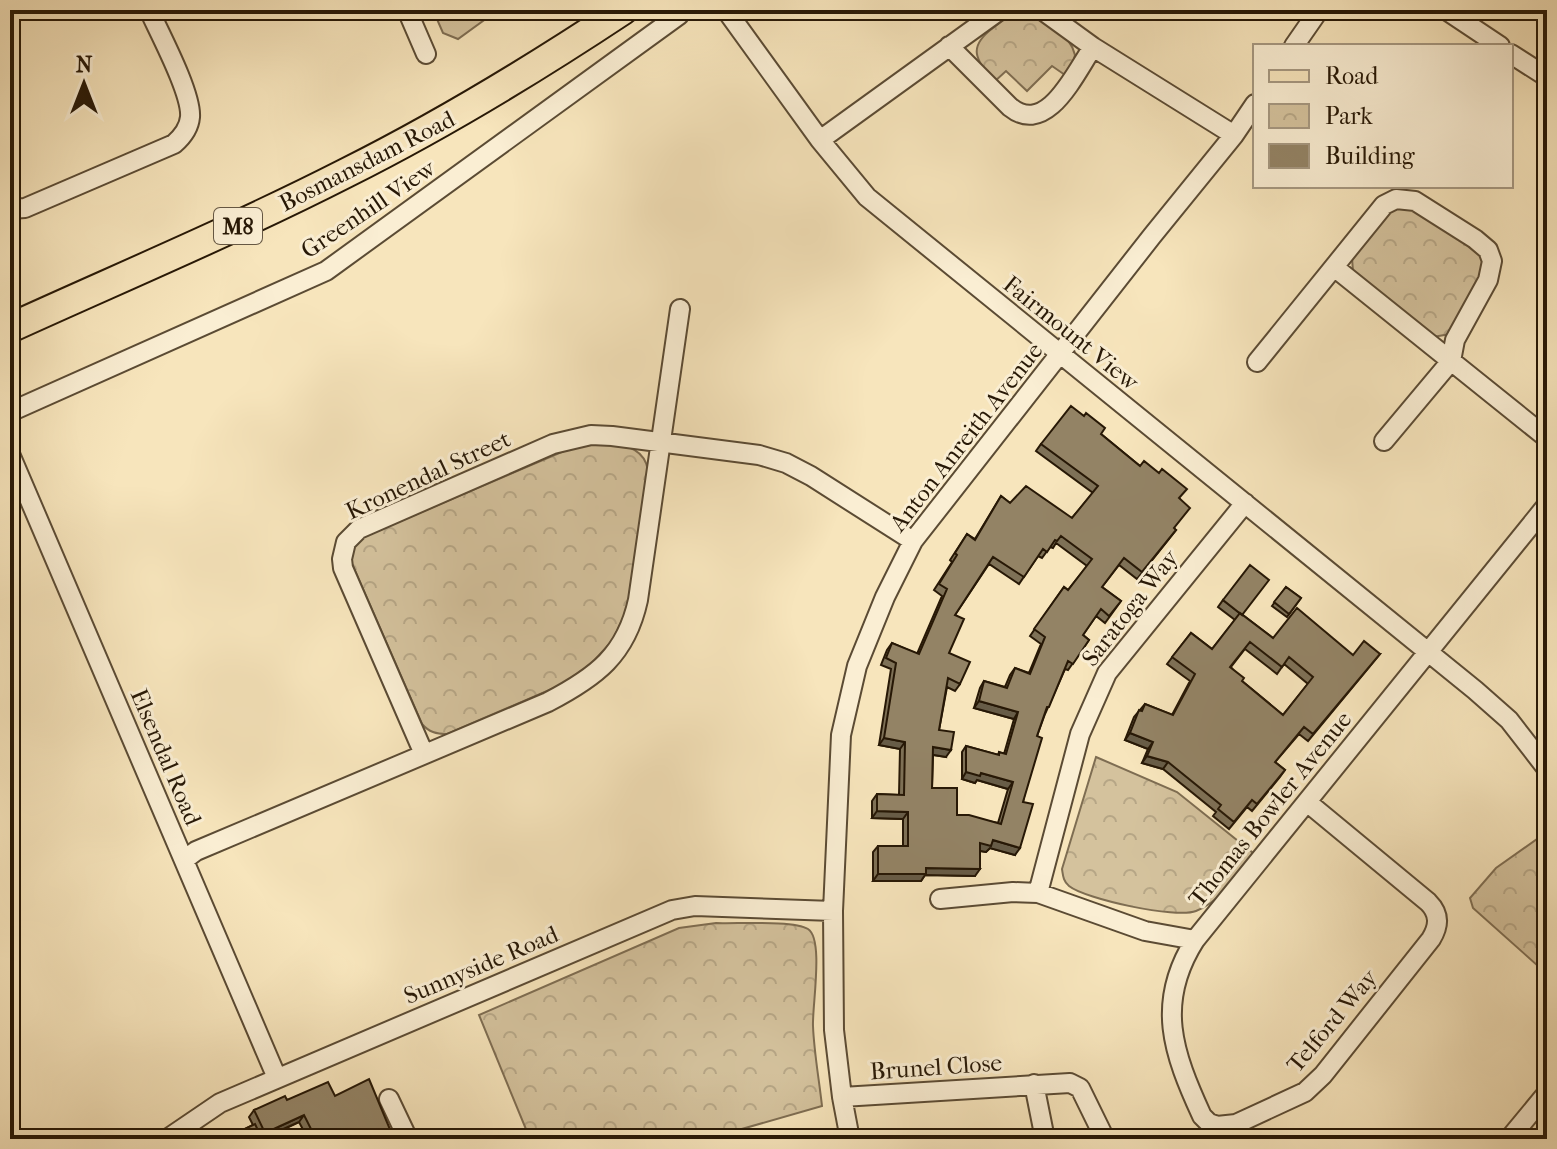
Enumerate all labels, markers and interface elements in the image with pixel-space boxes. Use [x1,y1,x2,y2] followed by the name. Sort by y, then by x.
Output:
[44,44,124,124] north arrow
[1253,44,1513,188] legend
[76,52,93,78] text: N
[1325,62,1379,90] text: Road
[1325,102,1373,130] text: Park
[275,104,460,217] street label: Bosmansdam Road
[1325,142,1416,170] text: Building
[296,153,441,264] street label: Greenhill View
[214,208,262,244] road number: M8
[998,270,1145,397] street label: Fairmount View
[883,337,1049,538] street label: Anton Anreith Avenue
[341,424,515,525] street label: Kronendal Street
[1076,543,1185,672] street label: Saratoga Way
[125,685,208,830] street label: Elsendal Road
[1183,706,1358,912] street label: Thomas Bowler Avenue
[400,920,563,1010] street label: Sunnyside Road
[1281,963,1384,1078] street label: Telford Way
[869,1048,1003,1086] street label: Brunel Close

